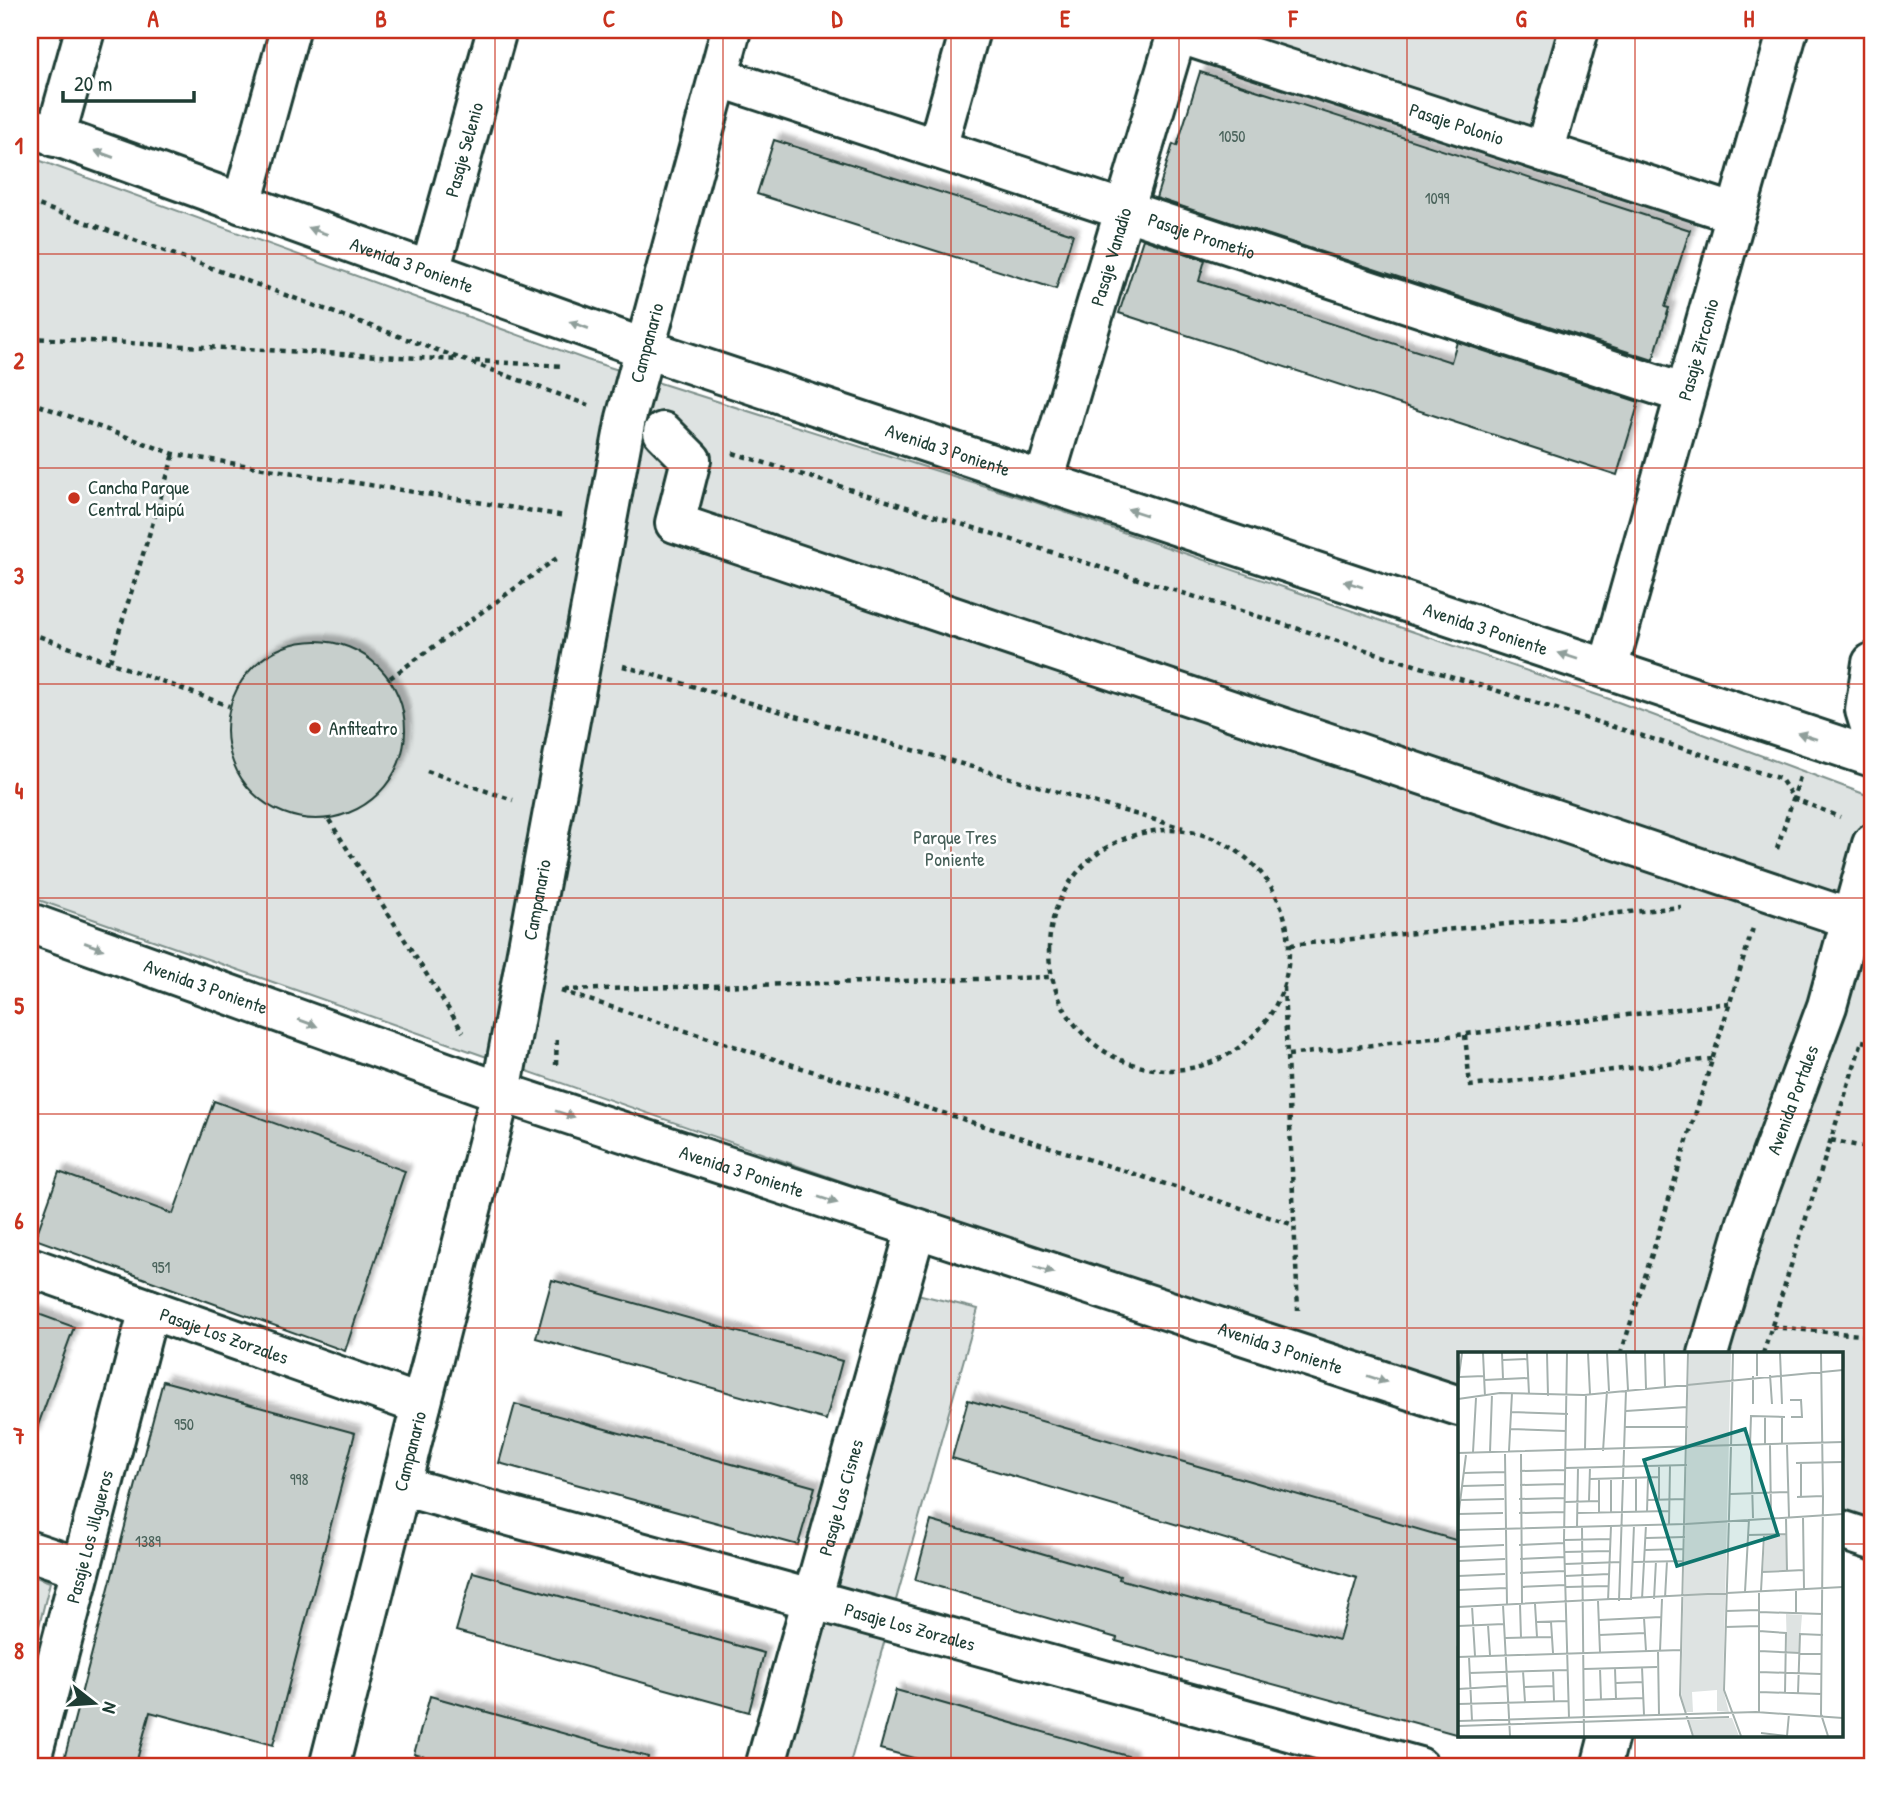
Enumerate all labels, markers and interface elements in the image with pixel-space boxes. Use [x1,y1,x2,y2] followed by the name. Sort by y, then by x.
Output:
[147,3,159,34] text: A
[375,3,387,34] text: B
[603,3,615,34] text: C
[832,3,844,34] text: D
[1060,3,1071,34] text: E
[1288,3,1299,34] text: F
[1515,3,1527,34] text: G
[1744,3,1755,34] text: H
[63,60,194,104] scale bar
[74,69,112,98] text: 20 m
[1406,96,1508,151] street label: Pasaje Polonio
[438,99,489,200] street label: Pasaje Selenio
[1219,125,1245,147] house number: 1050
[15,130,23,161] text: 1
[94,148,115,159] one-way arrow
[1425,187,1449,209] house number: 1099
[1084,204,1138,309] street label: Pasaje Vanadio
[1145,206,1259,265] street label: Pasaje Prometio
[308,225,329,236] one-way arrow
[347,231,478,299] street label: Avenida 3 Poniente
[1671,295,1725,403] street label: Pasaje Zirconio
[623,300,670,386] street label: Campanario
[568,319,589,330] one-way arrow
[14,345,25,376] text: 2
[882,417,1014,482] street label: Avenida 3 Poniente
[88,474,190,522] place label: Cancha Parque Central Maipú
[66,490,82,506] marker: Cancha Parque Central Maipú
[1126,506,1147,517] one-way arrow
[14,560,24,591] text: 3
[1342,578,1363,589] one-way arrow
[1420,596,1552,661] street label: Avenida 3 Poniente
[1558,650,1579,661] one-way arrow
[329,715,398,741] place label: Anfiteatro
[307,720,323,736] marker: Anfiteatro
[1797,730,1818,741] one-way arrow
[15,775,24,806] text: 4
[913,824,997,872] park label: Parque Tres Poniente
[516,857,557,942] street label: Campanario
[83,941,104,952] one-way arrow
[141,952,272,1020] street label: Avenida 3 Poniente
[14,990,24,1021] text: 5
[298,1018,319,1029] one-way arrow
[1760,1041,1824,1158] street label: Avenida Portales
[555,1109,576,1120] one-way arrow
[676,1138,808,1204] street label: Avenida 3 Poniente
[818,1195,839,1206] one-way arrow
[14,1205,24,1236] text: 6
[152,1256,170,1278] house number: 951
[1034,1266,1055,1276] one-way arrow
[157,1301,292,1370] street label: Pasaje Los Zorzales
[1215,1315,1347,1380] street label: Avenida 3 Poniente
[1458,1352,1842,1738] inset map
[1367,1374,1388,1385] one-way arrow
[387,1408,432,1494] street label: Campanario
[174,1413,194,1435] house number: 950
[12,1420,25,1451] text: 7
[812,1436,869,1559] street label: Pasaje Los Cisnes
[59,1467,119,1606] street label: Pasaje Los Jilgueros
[290,1468,308,1490] house number: 998
[135,1530,161,1552] house number: 1389
[842,1596,978,1657] street label: Pasaje Los Zorzales
[14,1635,24,1666] text: 8
[60,1668,130,1738] north arrow
[96,1699,124,1717] text: N

